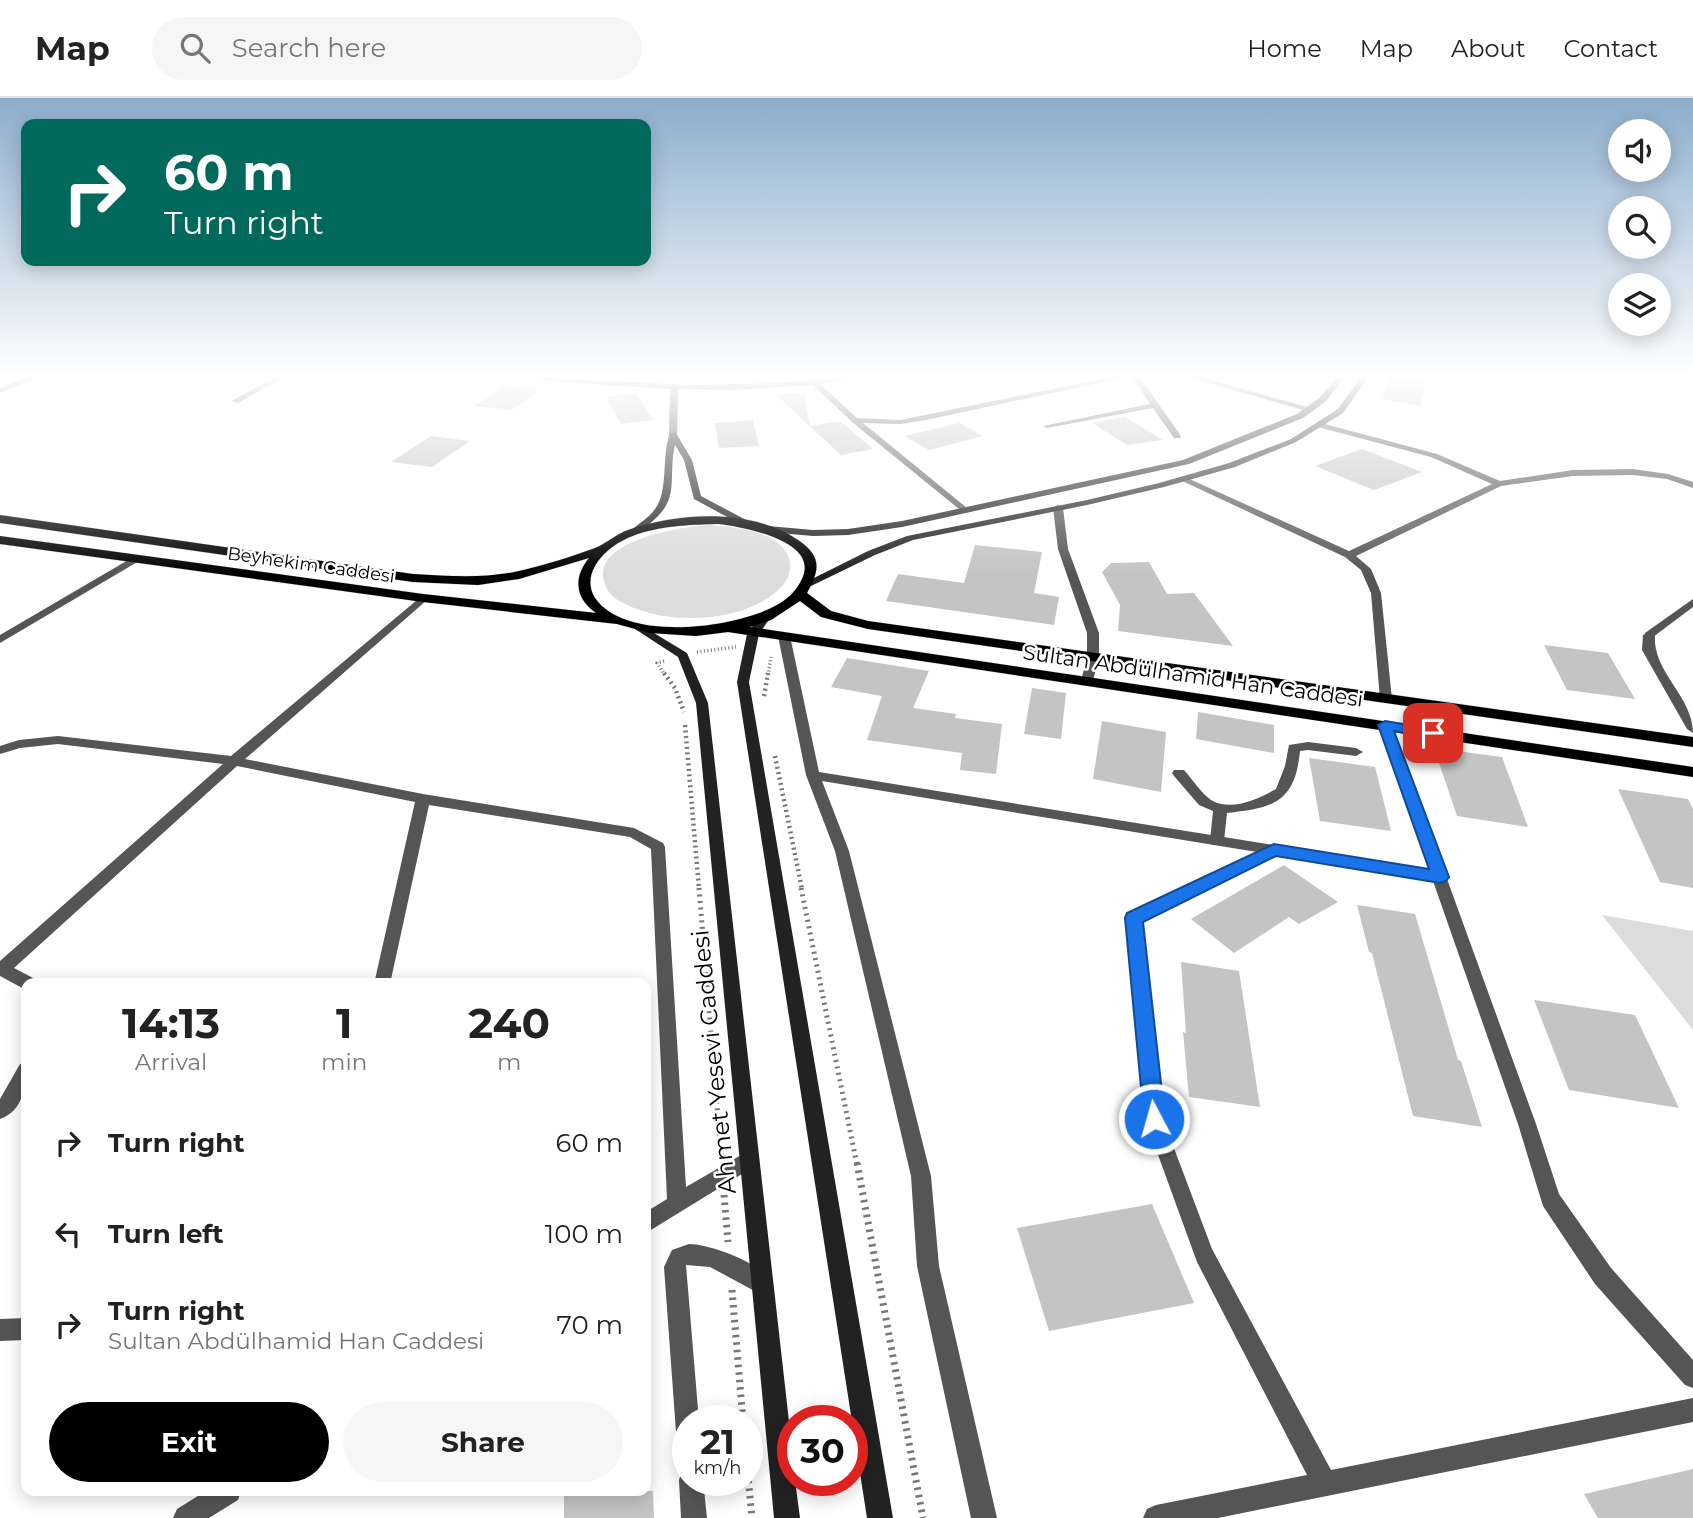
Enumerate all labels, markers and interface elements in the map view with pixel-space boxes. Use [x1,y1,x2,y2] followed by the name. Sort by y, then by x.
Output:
[152,17,642,80] search box
[35,28,110,68] text: Map
[176,29,214,67] icon: search
[232,32,386,64] text: Search here
[1247,34,1322,63] text: Home
[1360,34,1413,63] text: Map
[1451,34,1525,63] text: About
[1563,34,1658,63] text: Contact
[1608,119,1671,336] map controls
[1608,119,1671,182] button: sound
[164,143,294,202] text: 60 m
[49,147,140,238] icon: right
[1608,196,1671,259] button: search
[164,203,324,242] text: Turn right
[1608,273,1671,336] button: layers
[226,542,396,588] street label: Beyhekim Caddesi
[1021,639,1365,712] street label: Sultan Abdülhamid Han Caddesi
[1403,703,1463,763] pin
[1414,714,1452,752] icon: arrive
[685,928,742,1196] street label: Ahmet Yesevi Caddesi
[122,997,220,1049] text: 14:13
[336,997,352,1049] text: 1
[468,997,550,1049] text: 240
[135,1048,207,1076] text: Arrival
[321,1048,367,1076] text: min
[497,1048,521,1076] text: m
[1117,1082,1191,1156] position arrow
[49,1124,87,1162] icon: right
[108,1127,244,1159] text: Turn right
[556,1127,623,1159] text: 60 m
[49,1215,87,1253] icon: left
[108,1218,224,1250] text: Turn left
[545,1218,623,1250] text: 100 m
[108,1295,244,1327] text: Turn right
[49,1306,87,1344] icon: right
[557,1309,623,1341] text: 70 m
[108,1327,484,1355] text: Sultan Abdülhamid Han Caddesi
[49,1402,329,1482] button: Exit
[343,1402,623,1482] button: Share
[777,1405,868,1496] speed limit sign: 30
[700,1420,735,1463] text: 21
[693,1457,742,1479] text: km/h

